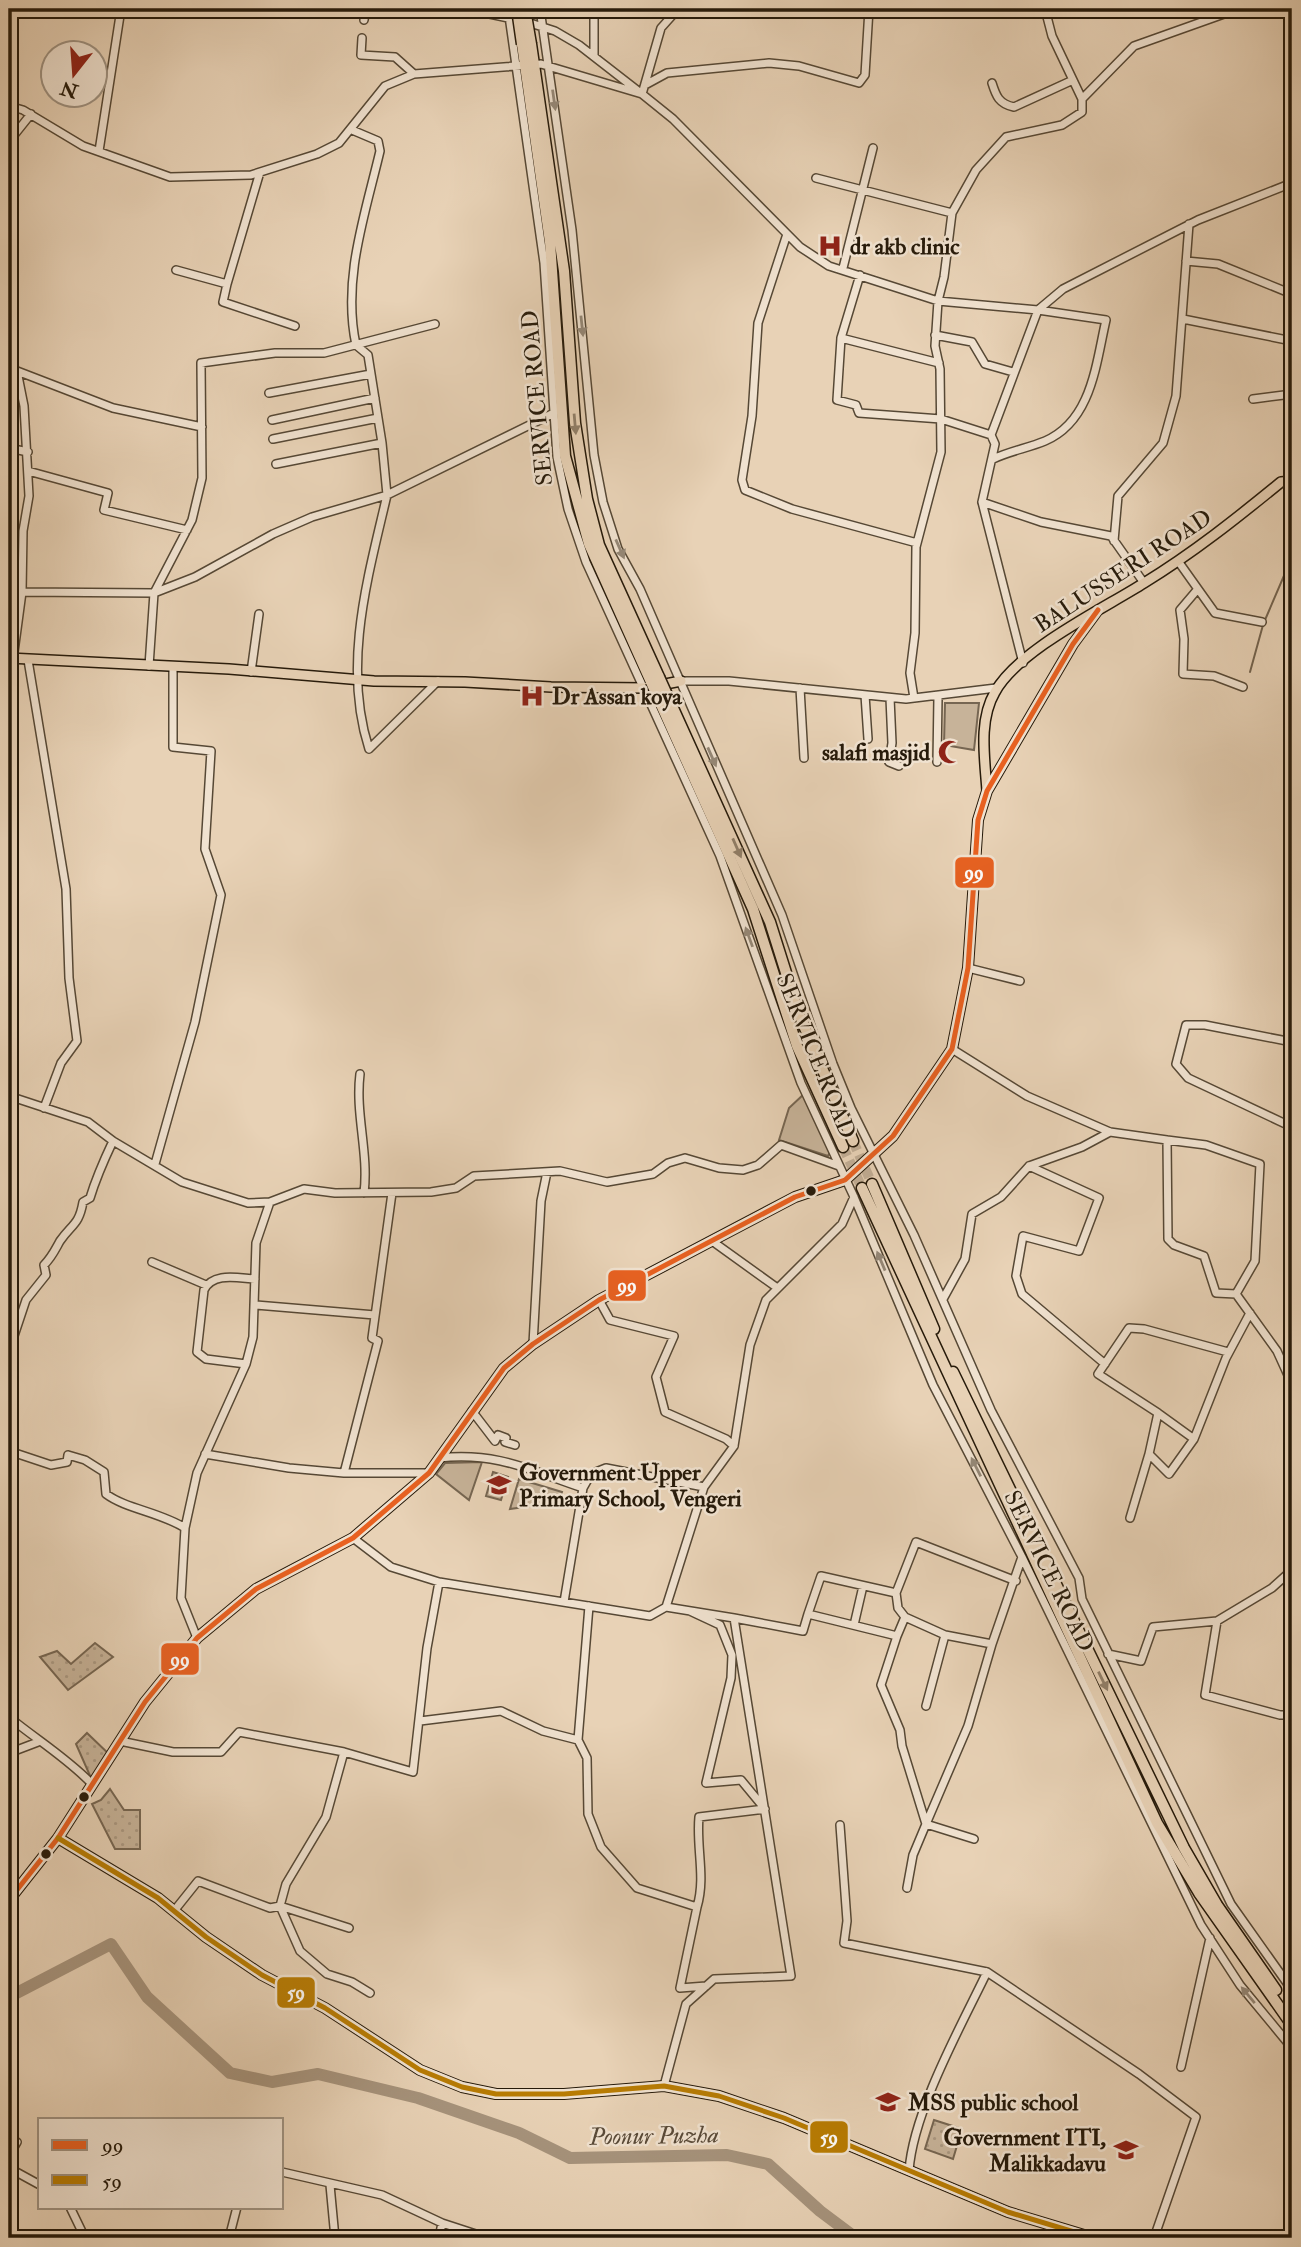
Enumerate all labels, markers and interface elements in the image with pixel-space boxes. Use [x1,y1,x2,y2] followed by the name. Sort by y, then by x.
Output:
[38,38,108,108] north arrow
[57,75,82,104] text: N
[548,90,559,112] one-way arrow
[816,232,844,260] hospital icon: dr akb clinic
[850,232,960,261] place label: dr akb clinic
[515,309,559,487] street label: SERVICE ROAD
[577,315,588,337] one-way arrow
[570,413,581,435] one-way arrow
[1029,503,1217,639] street label: BALUSSERI ROAD
[614,539,626,559] one-way arrow
[518,682,546,710] hospital icon: Dr Assan koya
[552,682,683,712] place label: Dr Assan koya
[822,738,931,767] place label: salafi masjid
[936,738,964,766] mosque icon: salafi masjid
[706,747,718,767] one-way arrow
[731,838,743,858] one-way arrow
[954,856,995,889] line badge: 99
[962,861,984,885] text: 99
[743,926,754,947] one-way arrow
[770,969,862,1143] street label: SERVICE ROAD
[804,1184,818,1198] unlabelled marker
[875,1250,886,1271] one-way arrow
[607,1269,647,1302] line badge: 99
[615,1274,637,1298] text: 99
[970,1457,981,1477] one-way arrow
[519,1458,742,1514] place label: Government Upper Primary School, Vengeri
[485,1471,513,1499] school or university icon: Government Upper Primary School, Vengeri
[997,1486,1101,1656] street label: SERVICE ROAD
[160,1642,200,1676] line badge: 99
[168,1648,190,1672] text: 99
[1097,1671,1109,1691] one-way arrow
[77,1790,91,1804] unlabelled marker
[39,1847,53,1861] unlabelled marker
[276,1976,316,2009] line badge: 59
[287,1981,305,2005] text: 59
[1241,1987,1256,2004] one-way arrow
[874,2088,902,2116] school or university icon: MSS public school
[907,2088,1079,2118] place label: MSS public school
[38,2118,284,2208] legend
[588,2119,719,2153] water label: Poonur Puzha
[809,2120,849,2154] line badge: 59
[944,2123,1107,2178] place label: Government ITI, Malikkadavu
[820,2126,838,2150] text: 59
[100,2132,124,2159] text: 99
[1112,2136,1140,2164] school or university icon: Government ITI, Malikkadavu
[102,2168,122,2195] text: 59

